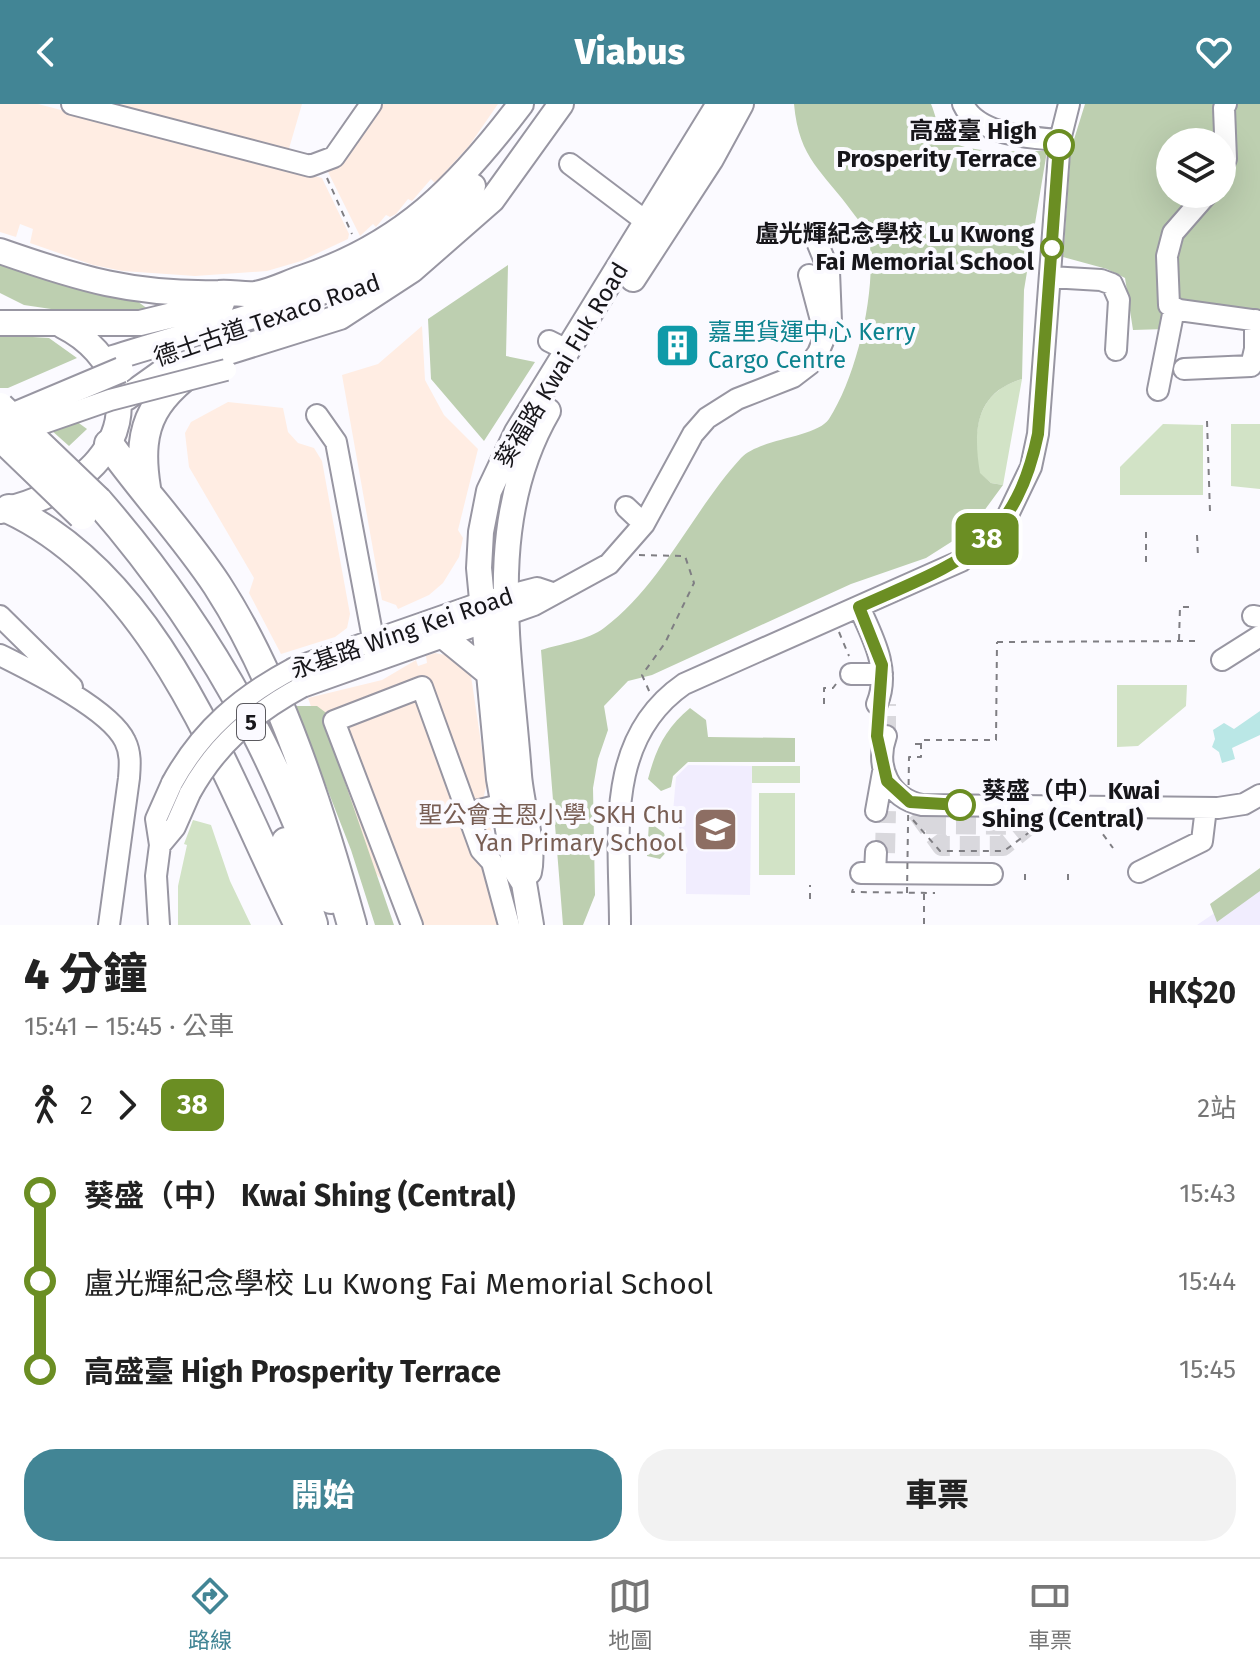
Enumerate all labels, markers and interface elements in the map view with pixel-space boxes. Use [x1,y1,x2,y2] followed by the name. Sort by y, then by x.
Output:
[24,30,68,74] icon: back
[575,30,685,74] text: Viabus
[1192,30,1236,74] icon: heart
[837,117,1037,173] place label: 高盛臺 High Prosperity Terrace
[1156,128,1236,208] map controls
[1156,128,1236,208] button: layers
[1044,130,1074,160] marker: 高盛臺 High Prosperity Terrace
[755,220,1035,276] place label: 盧光輝紀念學校 Lu Kwong Fai Memorial School
[1041,237,1063,259] marker: 盧光輝紀念學校 Lu Kwong Fai Memorial School
[490,257,634,473] street label: 葵福路 Kwai Fuk Road
[150,268,384,372] street label: 德士古道 Texaco Road
[708,318,916,374] place label: 嘉里貨運中心 Kerry Cargo Centre
[653,322,701,370] building icon: 嘉里貨運中心 Kerry Cargo Centre
[951,513,1023,565] line badge: 38
[972,522,1002,555] text: 38
[287,582,517,684] street label: 永基路 Wing Kei Road
[237,704,265,740] road number: 5
[982,777,1160,833] place label: 葵盛（中） Kwai Shing (Central)
[945,790,975,820] marker: 葵盛（中） Kwai Shing (Central)
[419,801,684,857] place label: 聖公會主恩小學 SKH Chu Yan Primary School
[691,805,739,853] school or university icon: 聖公會主恩小學 SKH Chu Yan Primary School
[24,948,147,1001] text: 4 分鐘
[1148,975,1236,1011] text: HK$20
[24,1011,234,1042] text: 15:41 – 15:45 · 公車
[24,1083,68,1127] icon: walk
[105,1083,149,1127] icon: forward
[177,1088,208,1121] text: 38
[80,1090,93,1121] text: 2
[1197,1093,1236,1124] text: 2站
[84,1178,515,1214] text: 葵盛（中） Kwai Shing (Central)
[1179,1178,1236,1209] text: 15:43
[84,1266,713,1302] text: 盧光輝紀念學校 Lu Kwong Fai Memorial School
[1178,1266,1236,1297] text: 15:44
[84,1354,501,1390] text: 高盛臺 High Prosperity Terrace
[1179,1354,1236,1385] text: 15:45
[24,1449,622,1541] button: 開始
[638,1449,1236,1541] button: 車票
[188,1574,232,1654] tab: 路線
[608,1574,652,1654] tab: 地圖
[1028,1574,1072,1654] tab: 車票

